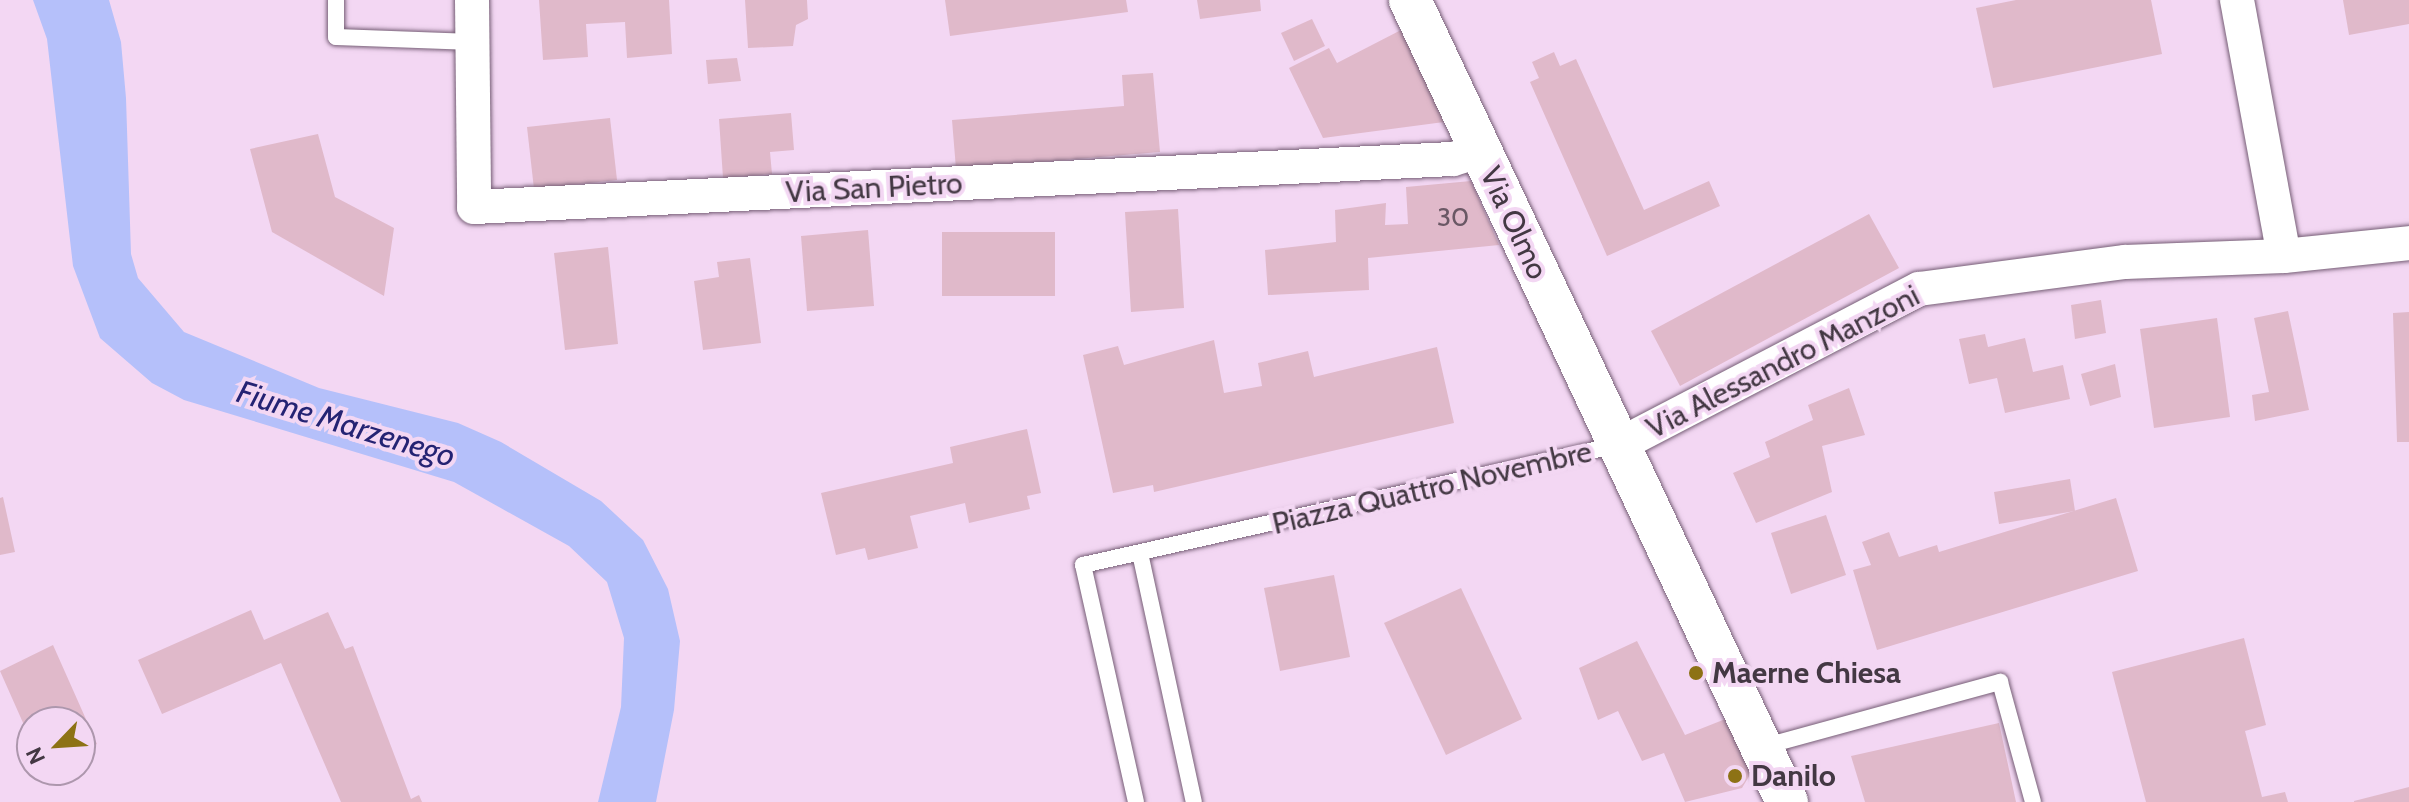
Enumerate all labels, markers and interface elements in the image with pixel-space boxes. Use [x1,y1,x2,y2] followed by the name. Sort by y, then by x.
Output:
[1472,161,1556,285] street label: Via Olmo
[785,165,963,211] street label: Via San Pietro
[1437,202,1469,234] house number: 30
[1641,278,1925,446] street label: Via Alessandro Manzoni
[232,373,460,475] water label: Fiume Marzenego
[1269,434,1595,542] street label: Piazza Quattro Novembre
[1712,655,1901,691] place label: Maerne Chiesa
[1687,664,1705,682] marker: Maerne Chiesa
[16,706,96,786] north arrow
[20,743,51,768] text: N
[1751,758,1836,794] place label: Danilo
[1726,767,1744,785] marker: Danilo

